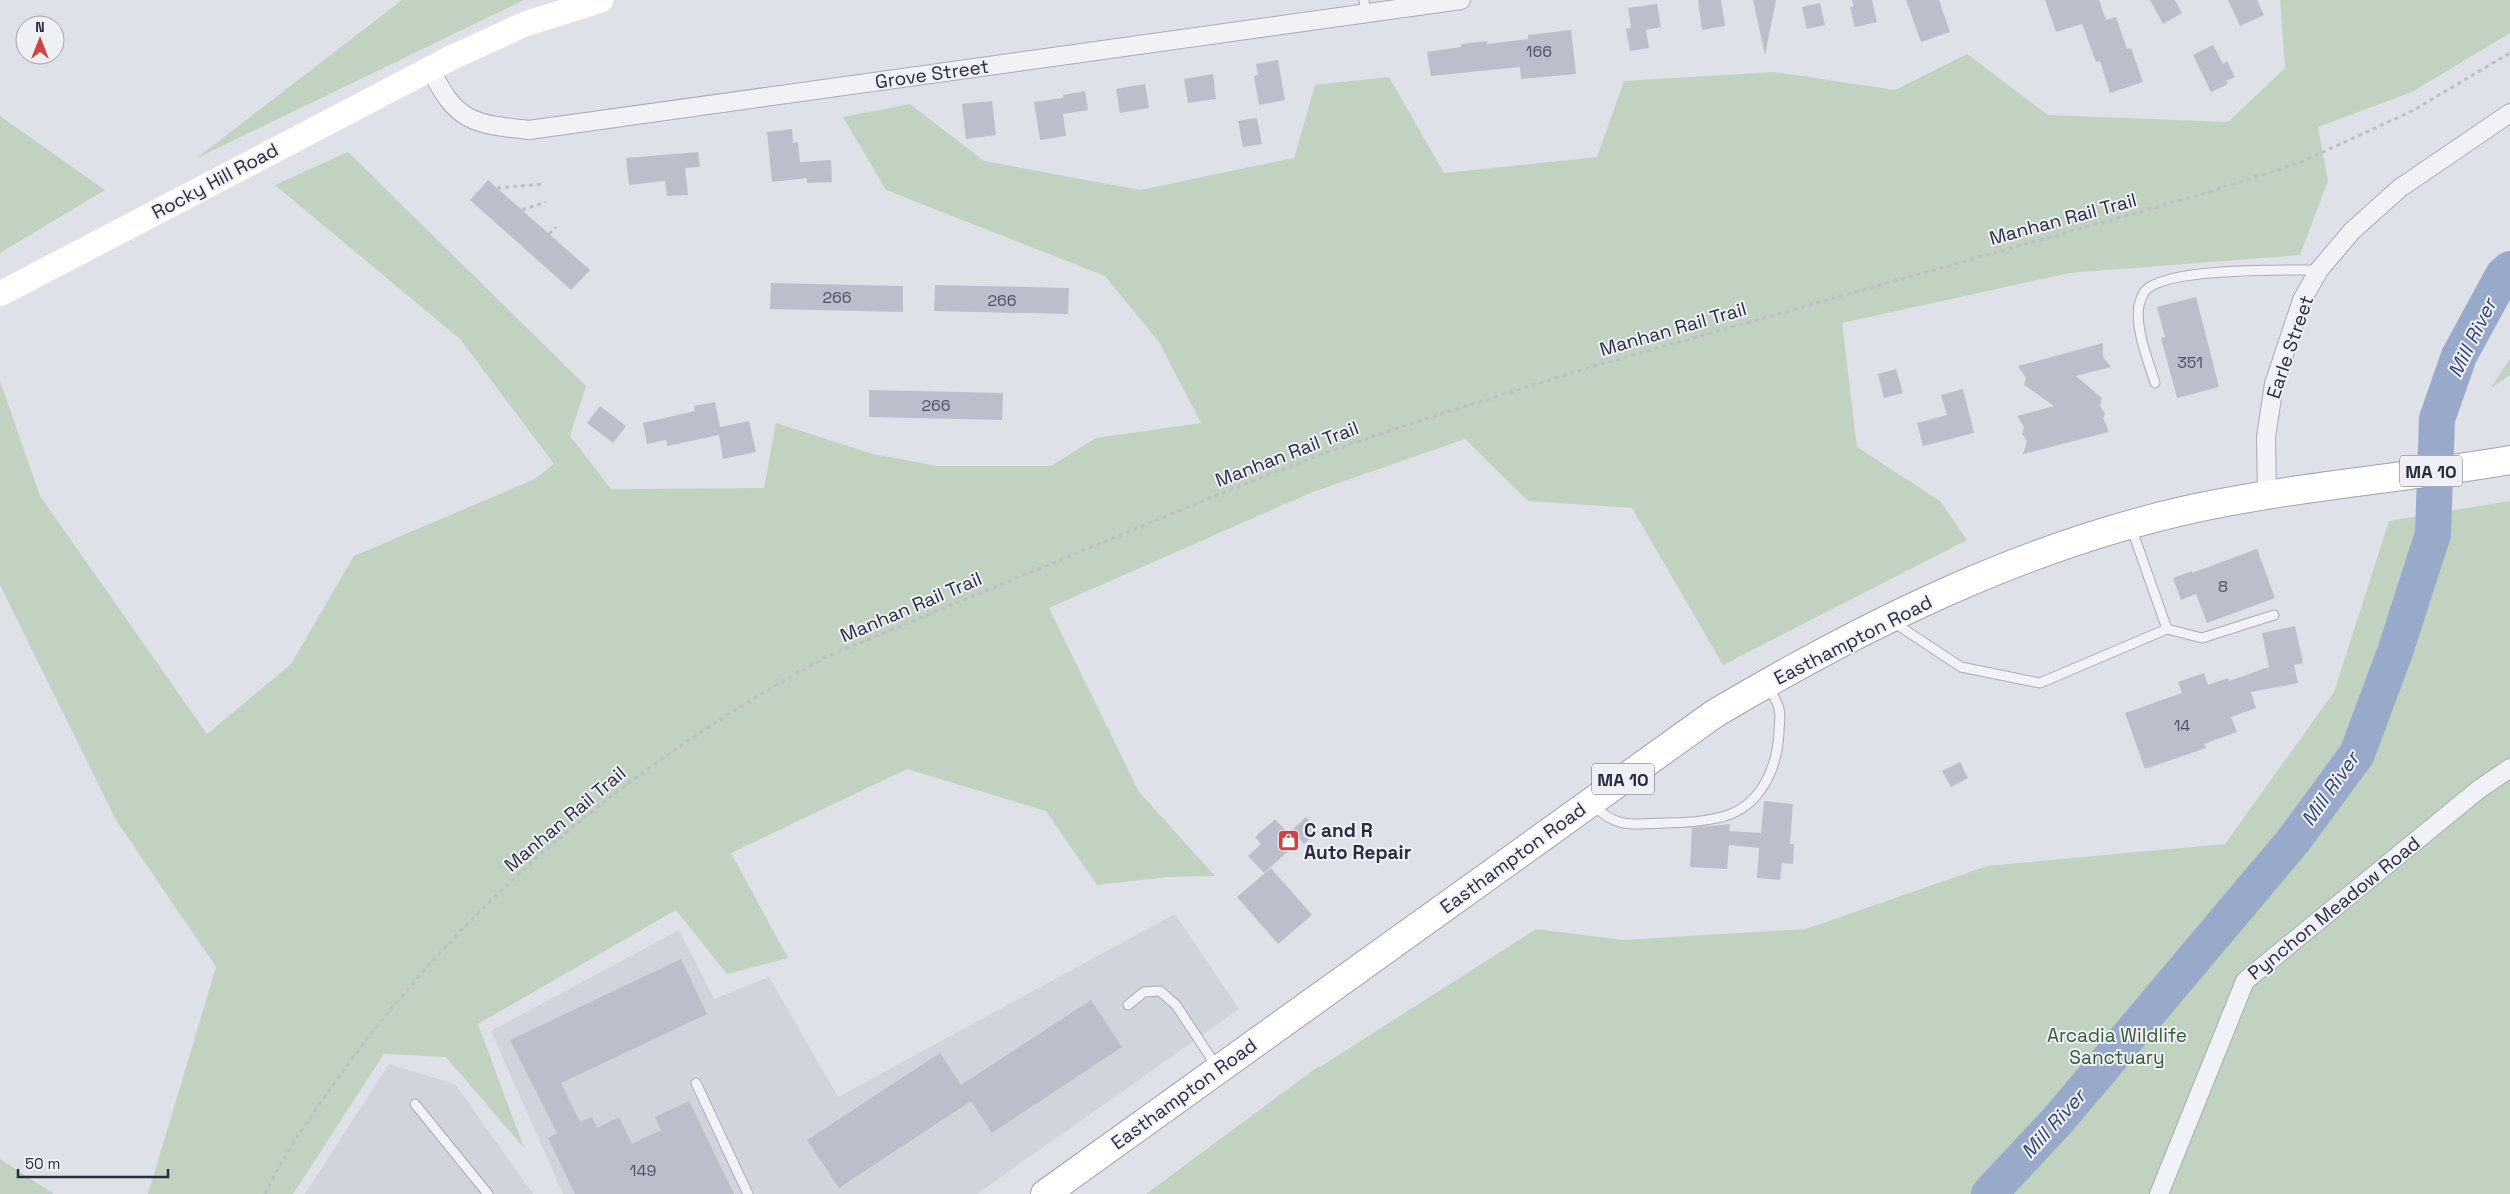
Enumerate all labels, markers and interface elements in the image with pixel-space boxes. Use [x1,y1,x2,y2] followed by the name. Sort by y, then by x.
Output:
[15,15,65,65] north arrow
[35,18,45,36] text: N
[1526,41,1552,62] house number: 166
[873,54,991,94] street label: Grove Street
[147,137,283,225] street label: Rocky Hill Road
[1987,187,2139,251] street label: Manhan Rail Trail
[822,287,852,308] house number: 266
[987,290,1017,311] house number: 266
[2261,292,2319,402] street label: Earle Street
[2442,292,2503,382] water label: Mill River
[1597,296,1749,362] street label: Manhan Rail Trail
[2177,352,2203,373] house number: 351
[921,395,951,416] house number: 266
[1212,415,1362,493] street label: Manhan Rail Trail
[2400,456,2462,486] road number: MA 10
[836,566,986,648] street label: Manhan Rail Trail
[2218,576,2228,597] house number: 8
[1770,589,1936,691] street label: Easthampton Road
[2174,715,2190,736] house number: 14
[2295,745,2366,831] water label: Mill River
[499,761,631,877] street label: Manhan Rail Trail
[1592,764,1654,794] road number: MA 10
[1435,797,1591,919] street label: Easthampton Road
[1304,818,1411,865] place label: C and R Auto Repair
[1276,829,1300,853] shop icon: C and R Auto Repair
[2243,831,2425,985] street label: Pynchon Meadow Road
[2047,1023,2187,1070] park label: Arcadia Wildlife Sanctuary
[1106,1033,1262,1155] street label: Easthampton Road
[2015,1082,2093,1164] water label: Mill River
[18,1146,168,1178] scale bar
[25,1154,60,1173] text: 50 m
[630,1160,656,1181] house number: 149

